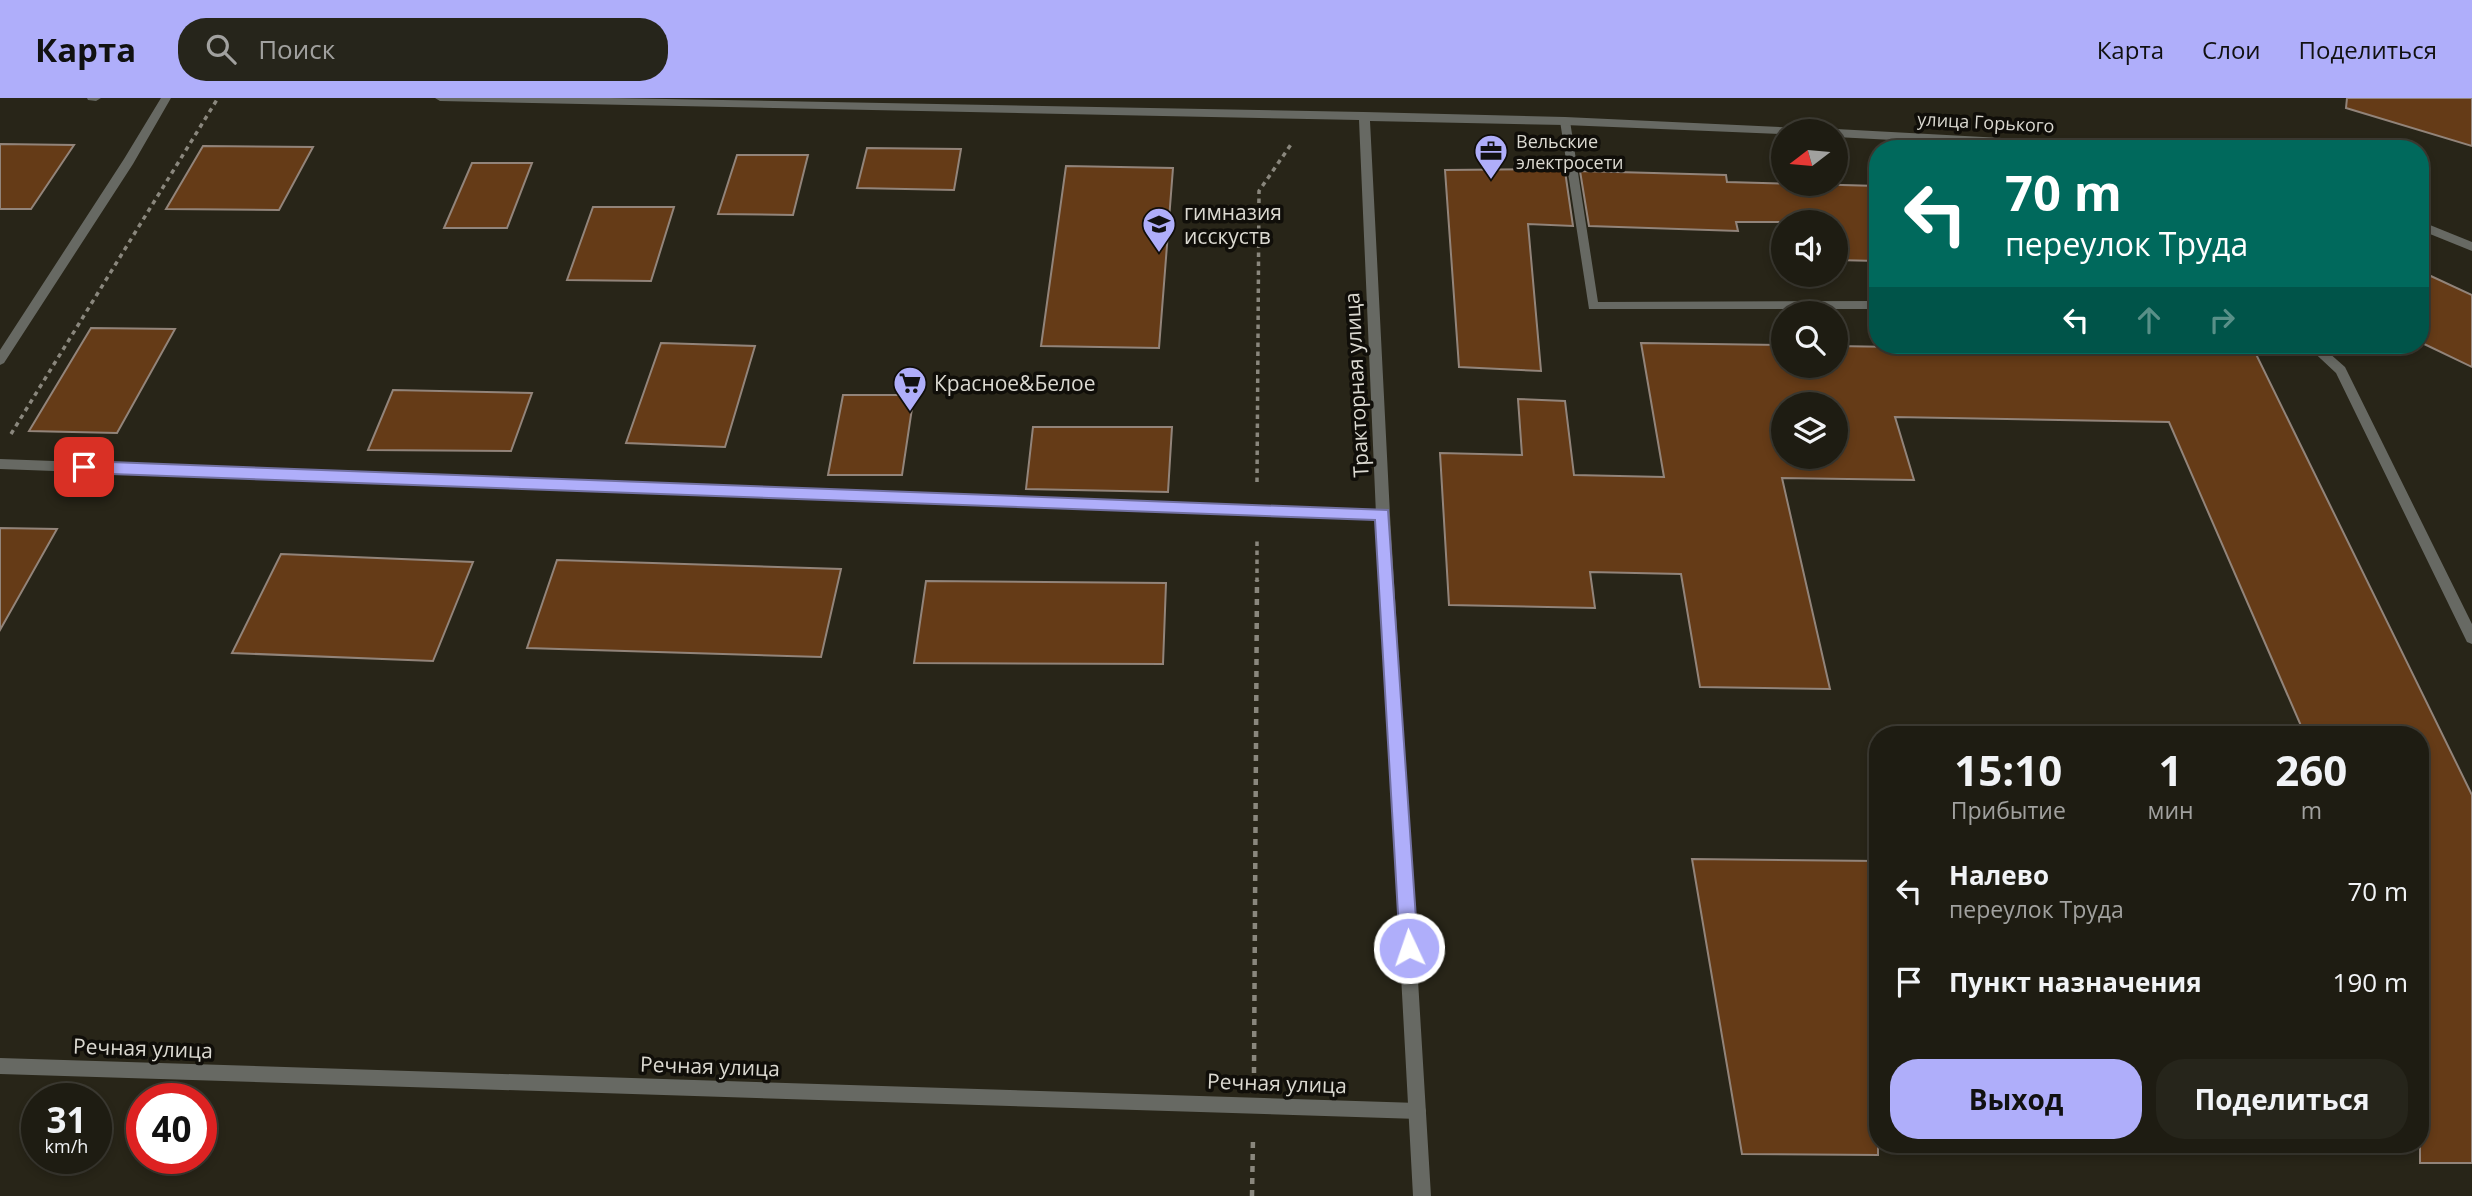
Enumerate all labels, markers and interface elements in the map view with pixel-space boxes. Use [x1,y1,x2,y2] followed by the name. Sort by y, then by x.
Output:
[178,18,668,81] search box
[35,27,136,72] text: Карта
[202,30,240,68] icon: search
[258,31,335,67] text: Поиск
[2097,33,2164,66] text: Карта
[2202,33,2261,66] text: Слои
[2299,33,2437,66] text: Поделиться
[1917,106,2055,138] street label: улица Горького
[1771,119,1848,196] north arrow
[1771,119,1848,469] map controls
[1516,129,1624,174] place label: Вельские электросети
[1472,132,1510,181] office icon: Вельские электросети
[2005,159,2122,225] text: 70 m
[1890,168,1981,259] icon: left
[1184,198,1282,250] place label: гимназия исскуств
[1140,205,1178,254] school or university icon: гимназия исскуств
[1771,210,1848,287] button: sound
[2005,222,2248,265] text: переулок Труда
[1337,292,1375,478] street label: Тракторная улица
[1771,301,1848,378] button: search
[2057,301,2095,339] icon: left
[2130,301,2168,339] icon: ahead
[2203,301,2241,339] icon: right
[891,364,929,413] supermarket icon: Красное&Белое
[934,369,1095,397] place label: Красное&Белое
[1771,392,1848,469] button: layers
[54,437,114,497] pin
[65,448,103,486] icon: arrive
[1954,741,2062,798] text: 15:10
[2159,741,2183,798] text: 1
[2275,741,2347,798] text: 260
[1951,794,2066,826] text: Прибытие
[2148,794,2194,826] text: мин
[2301,794,2322,826] text: m
[1949,857,2049,893] text: Налево
[1890,872,1928,910] icon: left
[2347,873,2408,909] text: 70 m
[1949,893,2124,925] text: переулок Труда
[1372,911,1446,985] position arrow
[1890,963,1928,1001] icon: arrive
[1949,964,2202,1000] text: Пункт назначения
[2333,964,2408,1000] text: 190 m
[73,1032,213,1064] street label: Речная улица
[640,1050,780,1082] street label: Речная улица
[1890,1059,2142,1139] button: Выход
[2156,1059,2408,1139] button: Поделиться
[1207,1067,1347,1099] street label: Речная улица
[126,1083,217,1174] speed limit sign: 40
[46,1096,87,1143] text: 31
[45,1134,88,1158] text: km/h

